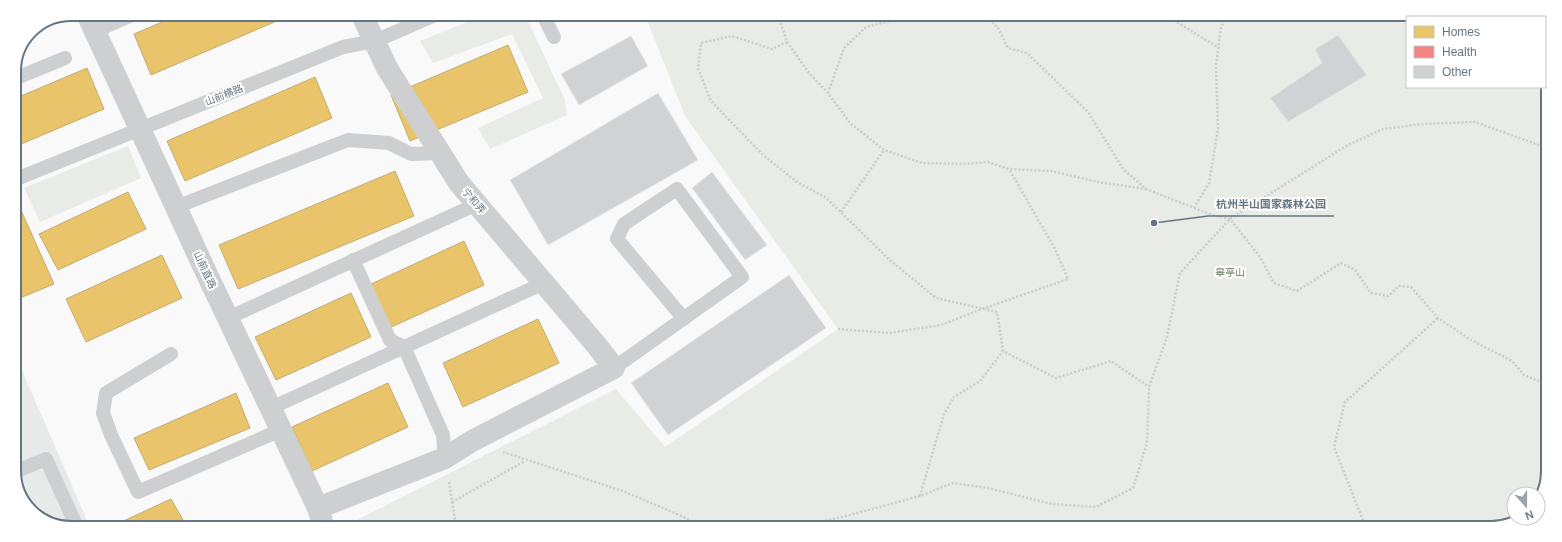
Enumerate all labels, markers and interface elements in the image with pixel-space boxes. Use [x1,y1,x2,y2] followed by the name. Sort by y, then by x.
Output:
[1406,16,1546,88] legend
[1442,25,1480,39] text: Homes
[1442,45,1477,59] text: Health
[1442,65,1472,79] text: Other
[203,82,245,108] street label: 山前横路
[460,186,488,216] street label: 宁和弄
[1208,193,1334,216] callout: 杭州半山国家森林公园
[1216,198,1326,210] text: 杭州半山国家森林公园
[192,250,218,290] street label: 山前直路
[1215,267,1245,278] park label: 皋亭山
[1506,486,1546,526] north arrow
[1524,508,1535,522] text: N

